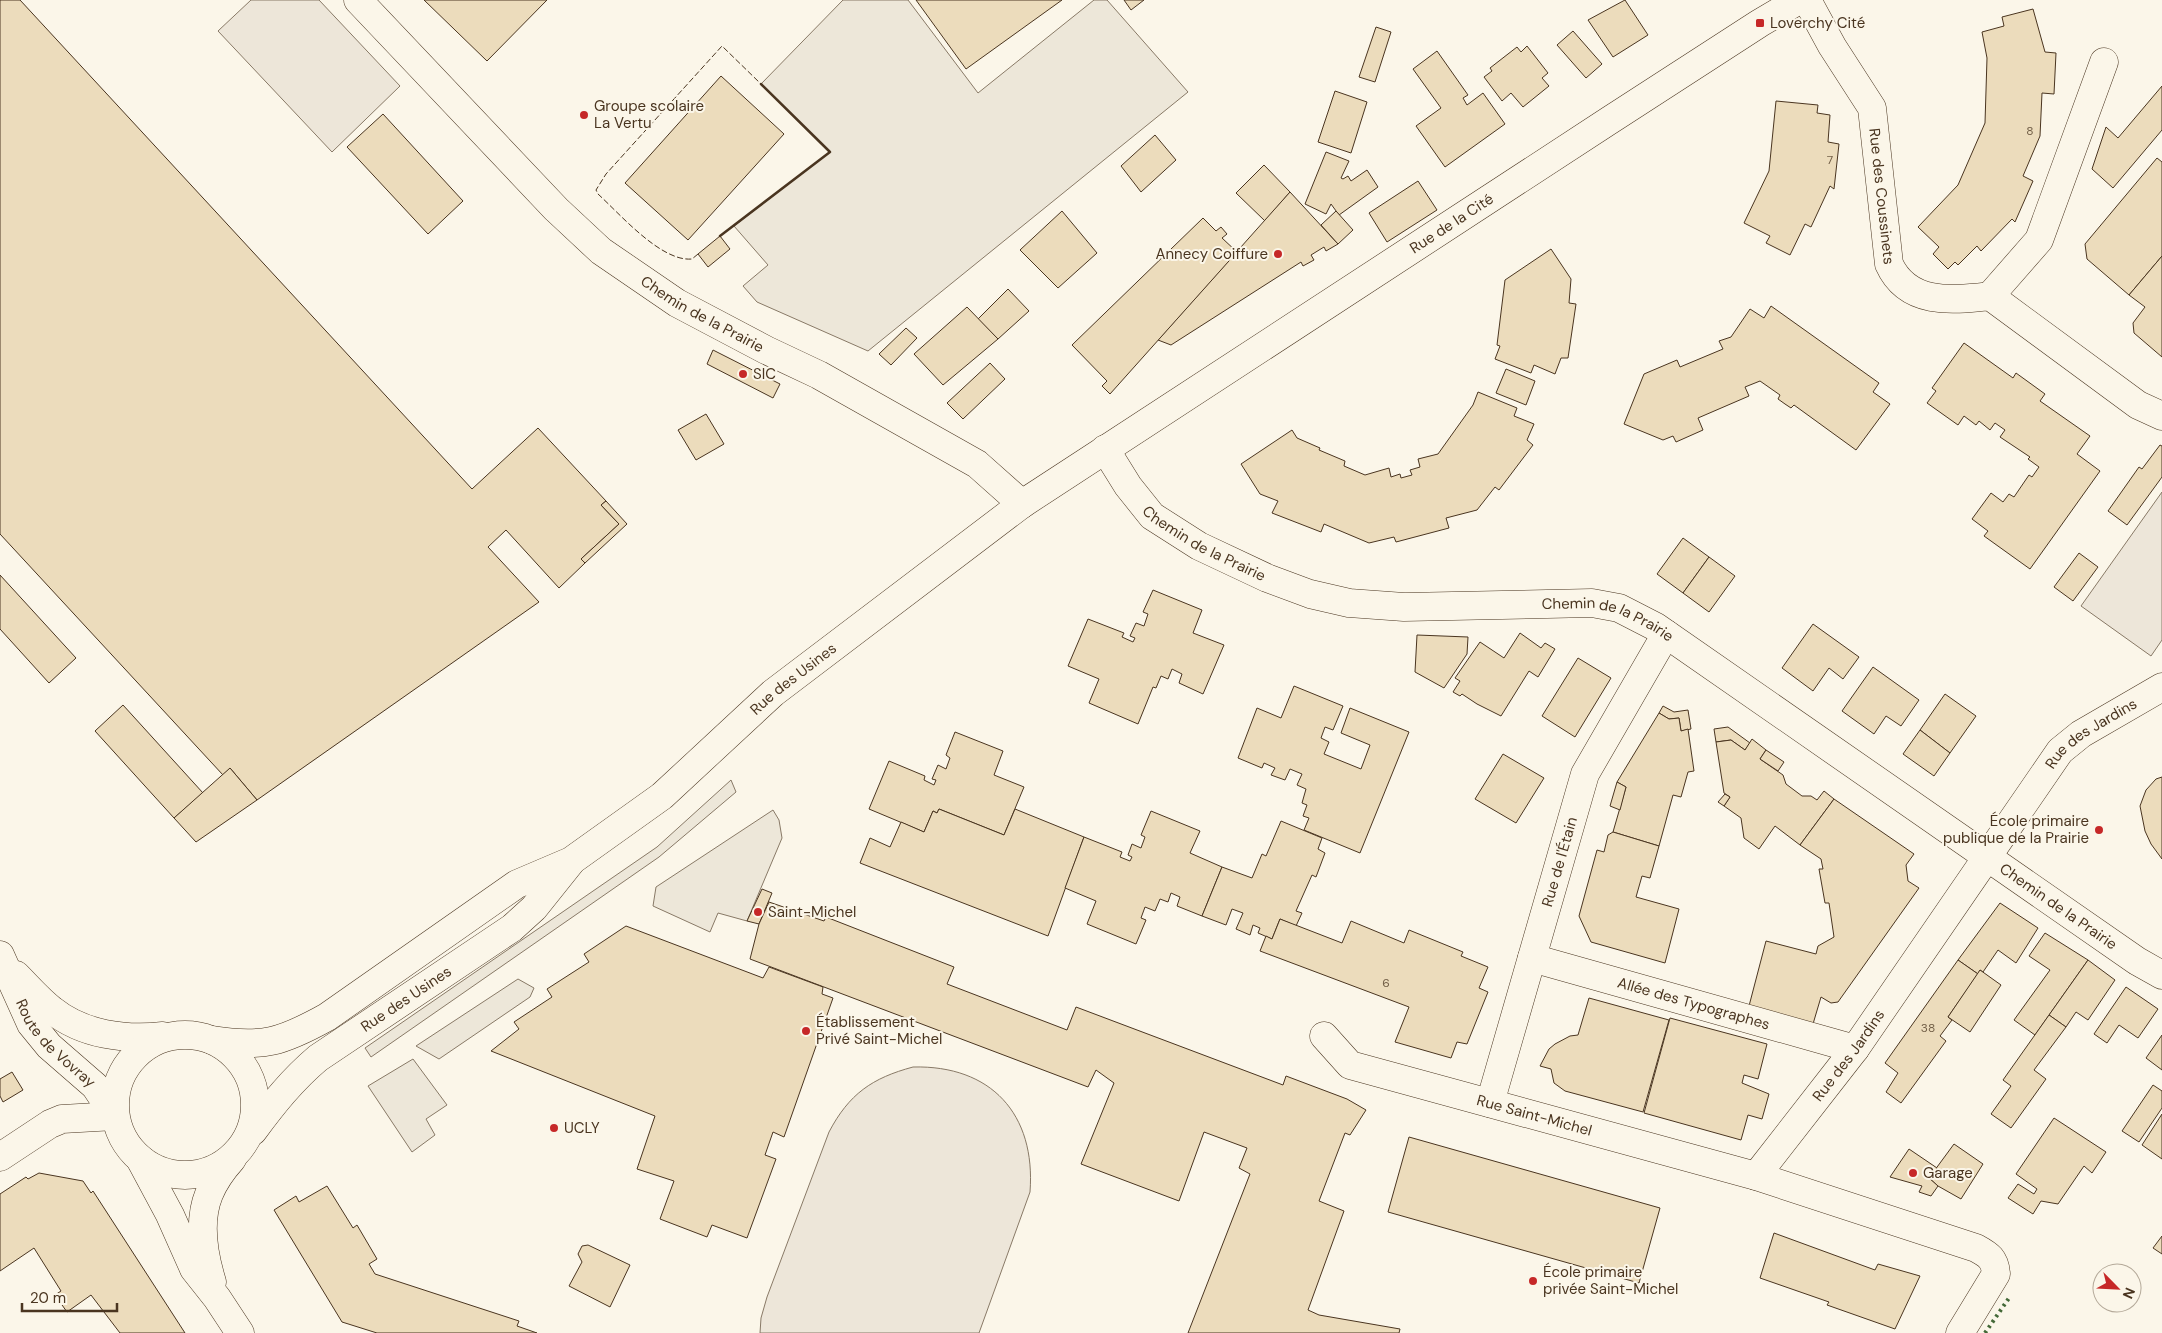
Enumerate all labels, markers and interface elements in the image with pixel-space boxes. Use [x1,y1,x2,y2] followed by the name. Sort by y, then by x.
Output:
[1770,13,1865,33] place label: Loverchy Cité
[1754,17,1766,29] marker: Loverchy Cité
[594,96,704,133] place label: Groupe scolaire La Vertu
[578,109,590,121] marker: Groupe scolaire La Vertu
[2026,123,2034,139] house number: 8
[1864,127,1899,265] street label: Rue des Coussinets
[1827,152,1833,168] house number: 7
[1406,189,1497,258] street label: Rue de la Cité
[1156,244,1268,264] place label: Annecy Coiffure
[1272,248,1284,260] marker: Annecy Coiffure
[637,271,767,357] street label: Chemin de la Prairie
[753,364,776,384] place label: SIC
[737,368,749,380] marker: SIC
[1138,502,1269,586] street label: Chemin de la Prairie
[1541,593,1678,646] street label: Chemin de la Prairie
[746,638,841,719] street label: Rue des Usines
[2041,694,2141,773] street label: Rue des Jardins
[1943,811,2089,848] place label: École primaire publique de la Prairie
[1537,815,1582,909] street label: Rue de l'Étain
[2093,824,2105,836] marker: École primaire publique de la Prairie
[1996,859,2121,954] street label: Chemin de la Prairie
[768,902,856,922] place label: Saint-Michel
[752,906,764,918] marker: Saint-Michel
[357,961,455,1037] street label: Rue des Usines
[1615,973,1772,1035] street label: Allée des Typographes
[1382,975,1390,991] house number: 6
[11,996,100,1092] street label: Route de Vovray
[1808,1006,1889,1106] street label: Rue des Jardins
[816,1012,942,1049] place label: Établissement Privé Saint-Michel
[1921,1020,1935,1036] house number: 38
[800,1025,812,1037] marker: Établissement Privé Saint-Michel
[1474,1090,1594,1141] street label: Rue Saint-Michel
[564,1118,600,1138] place label: UCLY
[548,1122,560,1134] marker: UCLY
[1923,1163,1973,1183] place label: Garage
[1907,1167,1919,1179] marker: Garage
[1543,1262,1678,1299] place label: École primaire privée Saint-Michel
[2092,1263,2142,1313] north arrow
[1527,1275,1539,1287] marker: École primaire privée Saint-Michel
[22,1280,118,1312] scale bar
[2119,1285,2139,1302] text: N
[30,1288,66,1308] text: 20 m

